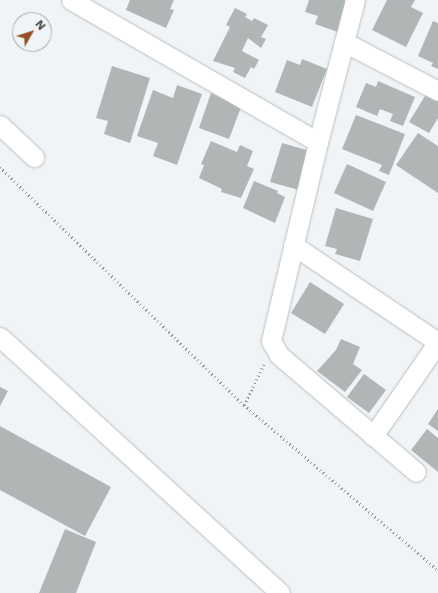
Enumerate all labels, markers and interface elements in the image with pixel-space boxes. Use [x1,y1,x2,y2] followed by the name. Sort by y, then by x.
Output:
[12,12,52,52] north arrow
[32,17,49,33] text: N

